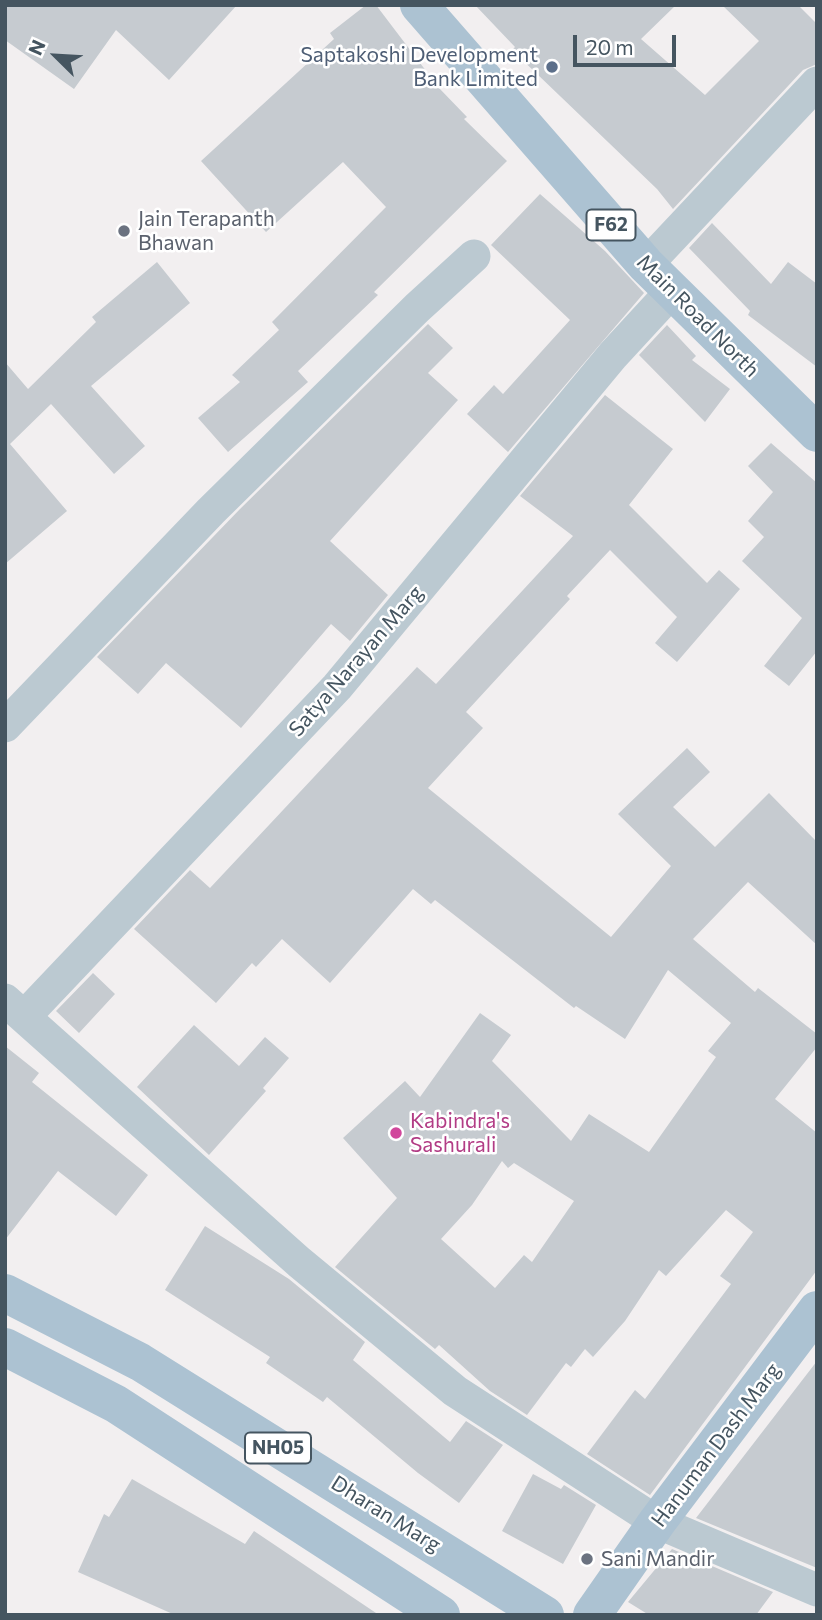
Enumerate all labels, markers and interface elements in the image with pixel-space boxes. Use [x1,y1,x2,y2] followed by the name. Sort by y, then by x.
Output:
[21,21,91,91] north arrow
[577,21,680,65] scale bar
[586,34,634,59] text: 20 m
[23,36,50,58] text: N
[300,42,538,92] place label: Saptakoshi Development Bank Limited
[544,59,560,75] marker: Saptakoshi Development Bank Limited
[138,206,275,256] place label: Jain Terapanth Bhawan
[586,210,636,241] road number: F62
[116,223,132,239] marker: Jain Terapanth Bhawan
[632,250,764,382] street label: Main Road North
[284,580,428,742] street label: Satya Narayan Marg
[410,1108,510,1158] place label: Kabindra's Sashurali
[388,1125,404,1141] marker: Kabindra's Sashurali
[646,1358,786,1532] street label: Hanuman Dash Marg
[245,1432,311,1464] road number: NH05
[327,1470,445,1558] street label: Dharan Marg
[601,1546,715,1572] place label: Sani Mandir
[579,1551,595,1567] marker: Sani Mandir

